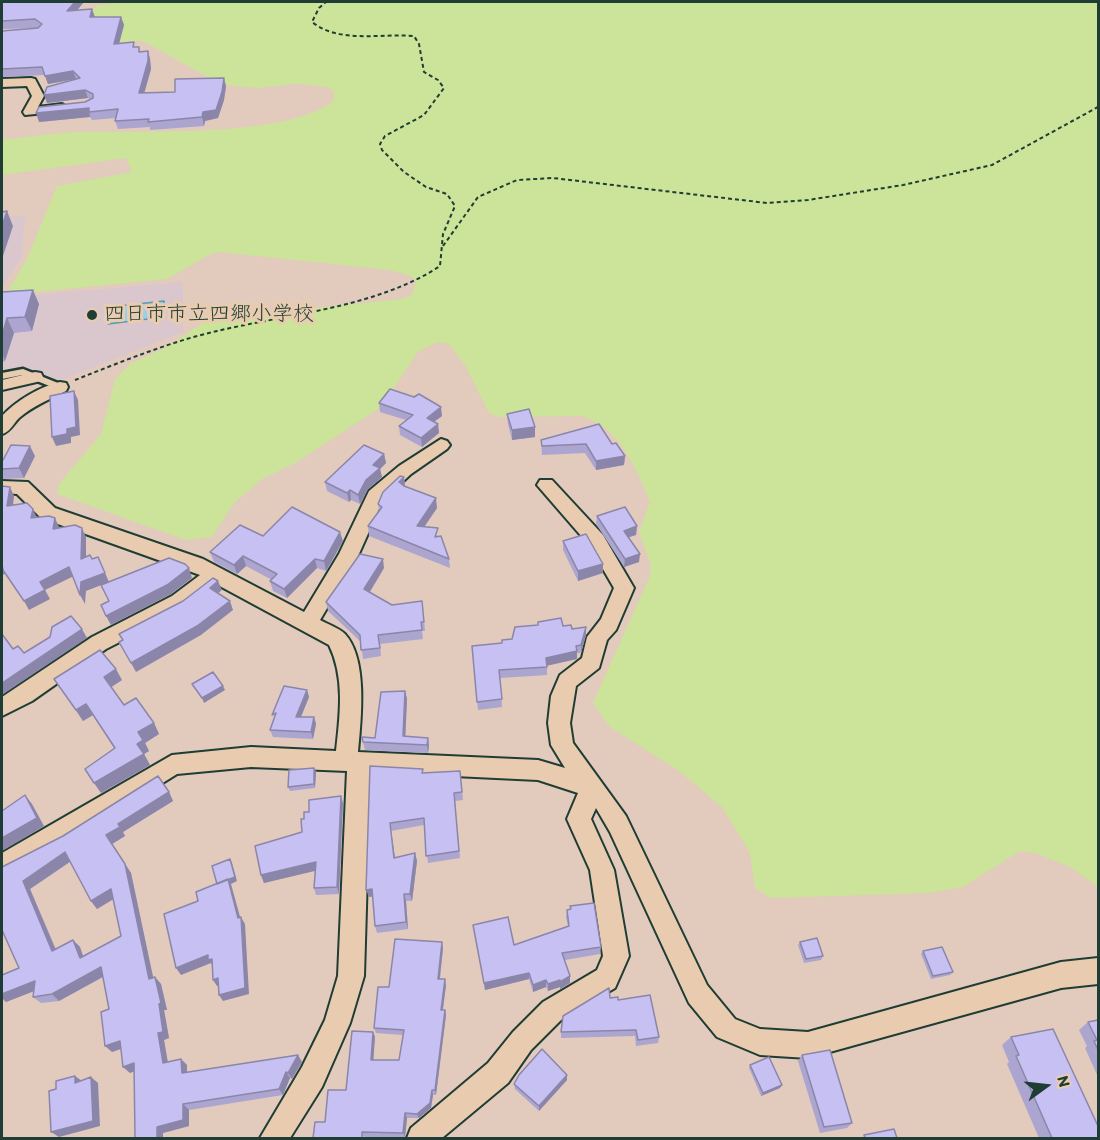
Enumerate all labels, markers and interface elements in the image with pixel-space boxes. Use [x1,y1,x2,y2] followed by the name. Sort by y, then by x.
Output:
[104,302,314,328] place label: 四日市市立四郷小学校
[85,308,99,322] marker: 四日市市立四郷小学校
[1016,1056,1076,1116] north arrow
[1053,1074,1074,1089] text: N

